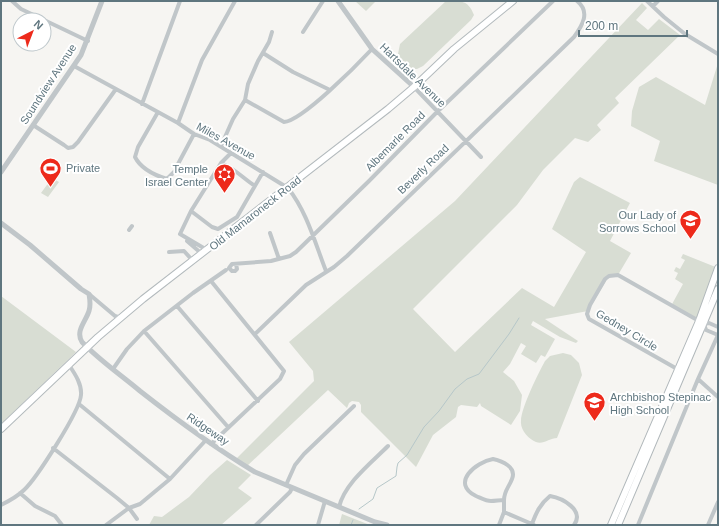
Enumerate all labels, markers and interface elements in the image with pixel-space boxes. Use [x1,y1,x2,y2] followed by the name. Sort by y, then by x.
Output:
[12,12,52,52] north arrow
[579,12,687,38] scale bar
[32,17,46,32] text: N
[585,19,618,33] text: 200 m
[378,41,448,109] street label: Hartsdale Avenue
[18,42,78,126] street label: Soundview Avenue
[363,109,427,173] street label: Albemarle Road
[195,120,257,162] street label: Miles Avenue
[395,142,451,196] street label: Beverly Road
[37,155,63,188] sports icon: Private
[66,162,100,174] place label: Private
[211,162,237,195] synagogue icon: Temple Israel Center
[145,163,208,188] place label: Temple Israel Center
[207,173,303,253] street label: Old Mamaroneck Road
[678,208,704,241] school or university icon: Our Lady of Sorrows School
[599,209,677,234] place label: Our Lady of Sorrows School
[594,307,660,353] street label: Gedney Circle
[582,390,608,423] school or university icon: Archbishop Stepinac High School
[610,391,711,416] place label: Archbishop Stepinac High School
[185,411,232,448] street label: Ridgeway

